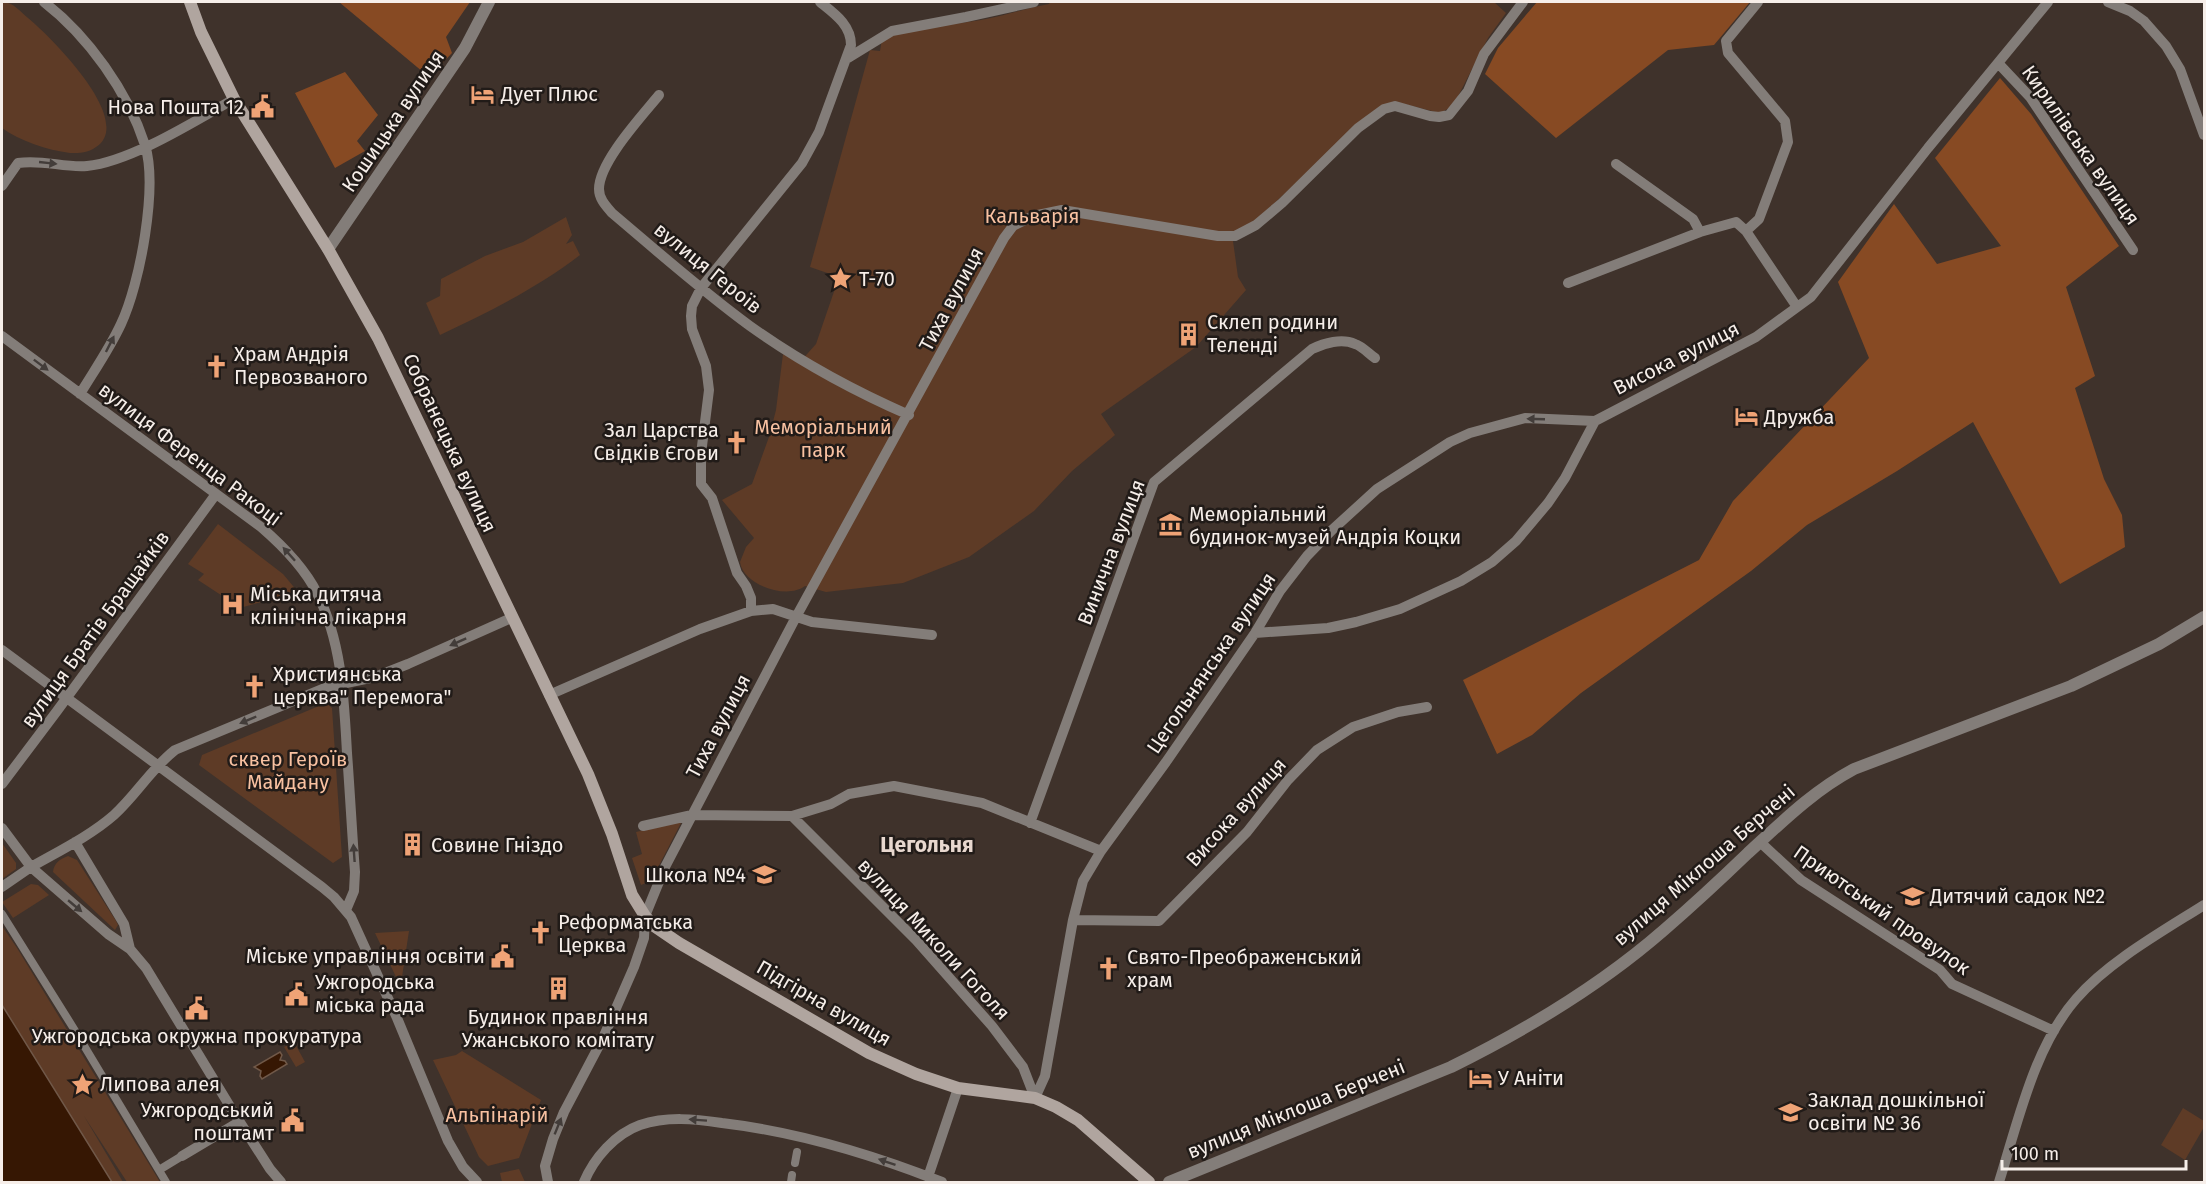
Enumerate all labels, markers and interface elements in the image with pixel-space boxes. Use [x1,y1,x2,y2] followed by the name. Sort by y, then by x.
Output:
[337,45,449,197] street label: Кошицька вулиця
[2017,61,2145,229] street label: Кирилівська вулиця
[470,81,496,107] hotel icon: Дует Плюс
[500,82,598,106] place label: Дует Плюс
[249,94,275,120] public building icon: Нова Пошта 12
[107,95,244,119] place label: Нова Пошта 12
[39,158,58,168] one-way arrow
[985,204,1079,228] park label: Кальварія
[649,217,767,319] street label: вулиця Героїв
[914,243,988,355] street label: Тиха вулиця
[828,266,854,292] place icon: Т-70
[859,267,895,291] place label: Т-70
[1207,310,1338,357] place label: Склеп родини Теленді
[1609,316,1743,400] street label: Висока вулиця
[1176,321,1202,347] building icon: Склеп родини Теленді
[106,336,115,353] one-way arrow
[234,342,368,389] place label: Храм Андрія Первозваного
[398,350,502,536] street label: Собранецька вулиця
[203,353,229,379] church icon: Храм Андрія Первозваного
[32,359,48,371] one-way arrow
[94,377,286,531] street label: вулиця Ференца Ракоці
[1733,404,1759,430] hotel icon: Дружба
[1763,405,1834,429] place label: Дружба
[1527,414,1546,423] one-way arrow
[754,415,892,462] park label: Меморіальний парк
[593,418,719,465] place label: Зал Царства Свідків Єгови
[724,429,750,455] church icon: Зал Царства Свідків Єгови
[1072,476,1150,628] street label: Винична вулиця
[1189,502,1461,549] place label: Меморіальний будинок-музей Андрія Коцки
[1158,512,1184,538] museum icon: Меморіальний будинок-музей Андрія Коцки
[16,526,174,732] street label: вулиця Братів Бращайків
[283,547,296,562] one-way arrow
[1141,568,1281,758] street label: Цегольнянська вулиця
[250,582,407,629] place label: Міська дитяча клінічна лікарня
[219,592,245,618] hospital icon: Міська дитяча клінічна лікарня
[448,637,466,647] one-way arrow
[273,662,451,709] place label: Християнська церква" Перемога"
[681,670,755,782] street label: Тиха вулиця
[242,673,268,699] church icon: Християнська церква" Перемога"
[239,716,257,725] one-way arrow
[229,747,347,794] park label: сквер Героїв Майдану
[1181,753,1291,871] street label: Висока вулиця
[1608,780,1800,950] street label: вулиця Міклоша Берчені
[400,832,426,858] building icon: Совине Гніздо
[880,832,974,858] district label: Цегольня
[431,833,563,857] place label: Совине Гніздо
[1789,840,1975,980] street label: Приютський провулок
[349,843,358,862] one-way arrow
[853,853,1015,1025] street label: вулиця Миколи Гоголя
[751,862,777,888] school or university icon: Школа №4
[645,863,746,887] place label: Школа №4
[1899,883,1925,909] school or university icon: Дитячий садок №2
[1929,884,2105,908] place label: Дитячий садок №2
[67,899,82,912] one-way arrow
[558,910,693,957] place label: Реформатська Церква
[527,920,553,946] church icon: Реформатська Церква
[490,943,516,969] public building icon: Міське управління освіти
[246,944,485,968] place label: Міське управління освіти
[1127,945,1362,992] place label: Свято-Преображенський храм
[752,955,896,1051] street label: Підгірна вулиця
[1096,955,1122,981] church icon: Свято-Преображенський храм
[315,970,435,1017] place label: Ужгородська міська рада
[545,976,571,1002] building icon: Будинок правління Ужанського комітату
[284,981,310,1007] public building icon: Ужгородська міська рада
[184,996,210,1022] public building icon: Ужгородська окружна прокуратура
[462,1005,654,1052] place label: Будинок правління Ужанського комітату
[32,1024,362,1048] place label: Ужгородська окружна прокуратура
[1184,1054,1408,1164] street label: вулиця Міклоша Берчені
[1467,1065,1493,1091] hotel icon: У Аніти
[1498,1066,1564,1090] place label: У Аніти
[69,1071,95,1097] place icon: Липова алея
[100,1072,220,1096] place label: Липова алея
[1808,1088,1986,1135] place label: Заклад дошкільної освіти № 36
[141,1098,275,1145] place label: Ужгородський поштамт
[1777,1099,1803,1125] school or university icon: Заклад дошкільної освіти № 36
[446,1103,549,1127] park label: Альпінарій
[279,1108,305,1134] public building icon: Ужгородський поштамт
[688,1115,707,1125] one-way arrow
[553,1117,563,1135] one-way arrow
[2002,1133,2186,1171] scale bar
[2011,1143,2059,1165] text: 100 m
[878,1157,896,1167] one-way arrow

